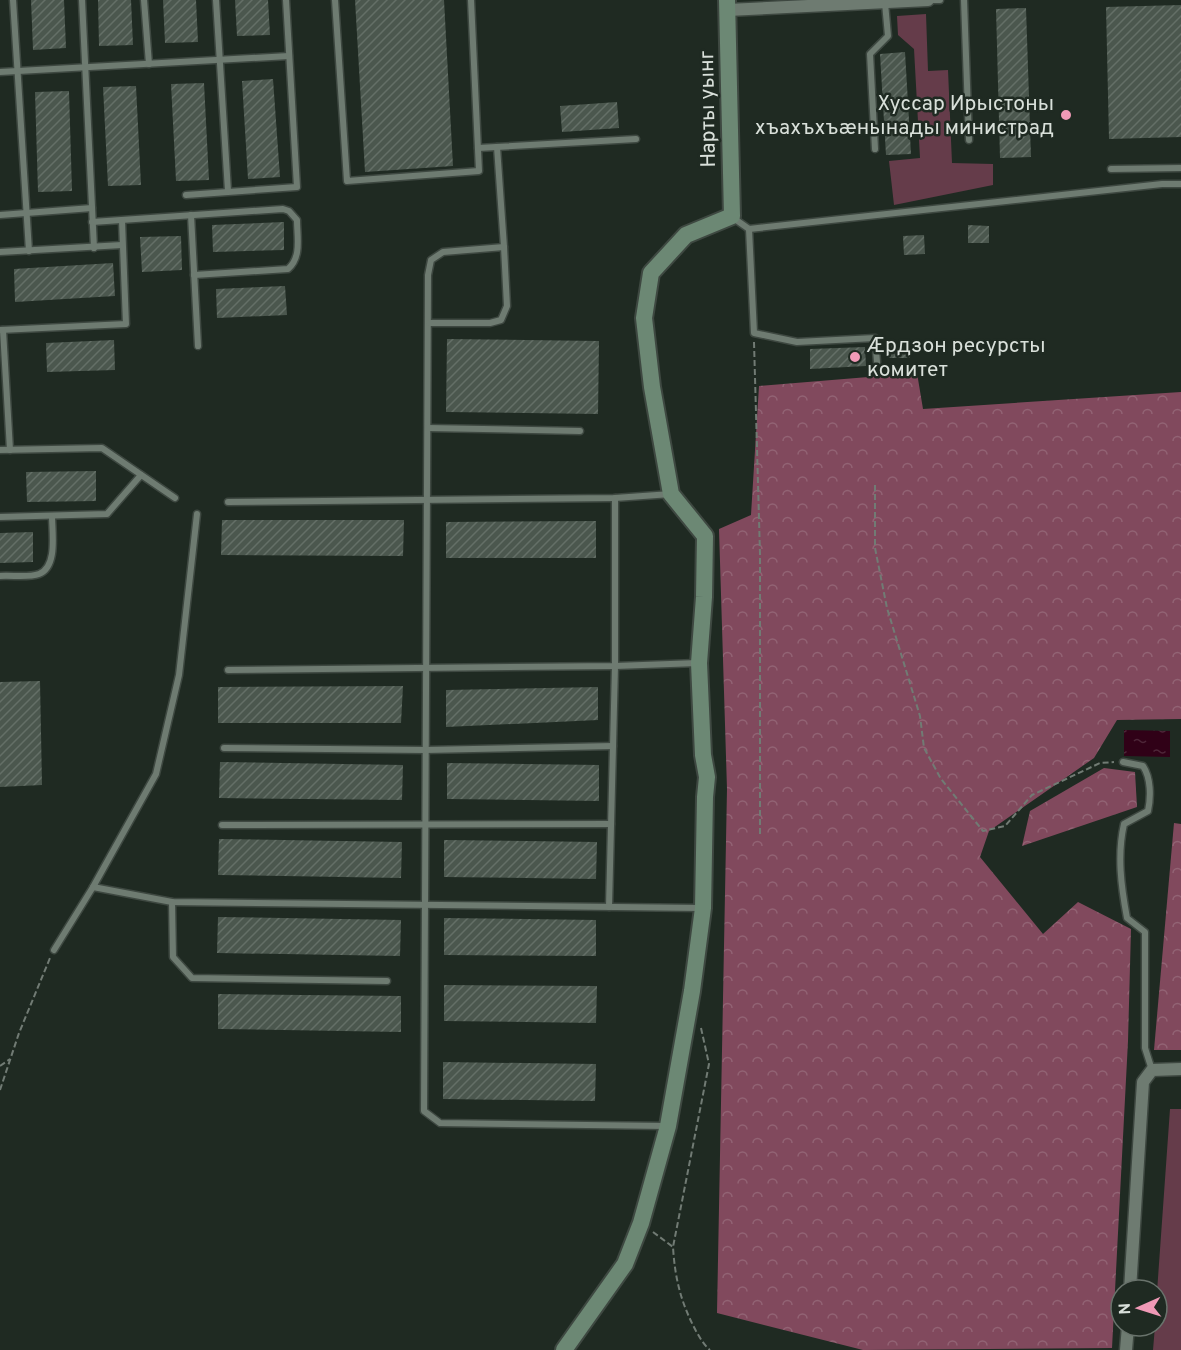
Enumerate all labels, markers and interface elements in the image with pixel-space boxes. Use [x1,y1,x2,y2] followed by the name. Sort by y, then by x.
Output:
[694,50,723,168] street label: Нарты уынг
[755,91,1054,142] place label: Хуссар Ирыстоны хъахъхъæнынады министрад
[1059,108,1073,122] marker: Хуссар Ирыстоны хъахъхъæнынады министрад
[866,333,1046,384] place label: Æрдзон ресурсты комитет
[848,350,862,364] marker: Æрдзон ресурсты комитет
[1109,1278,1169,1338] north arrow
[1116,1302,1136,1315] text: N

